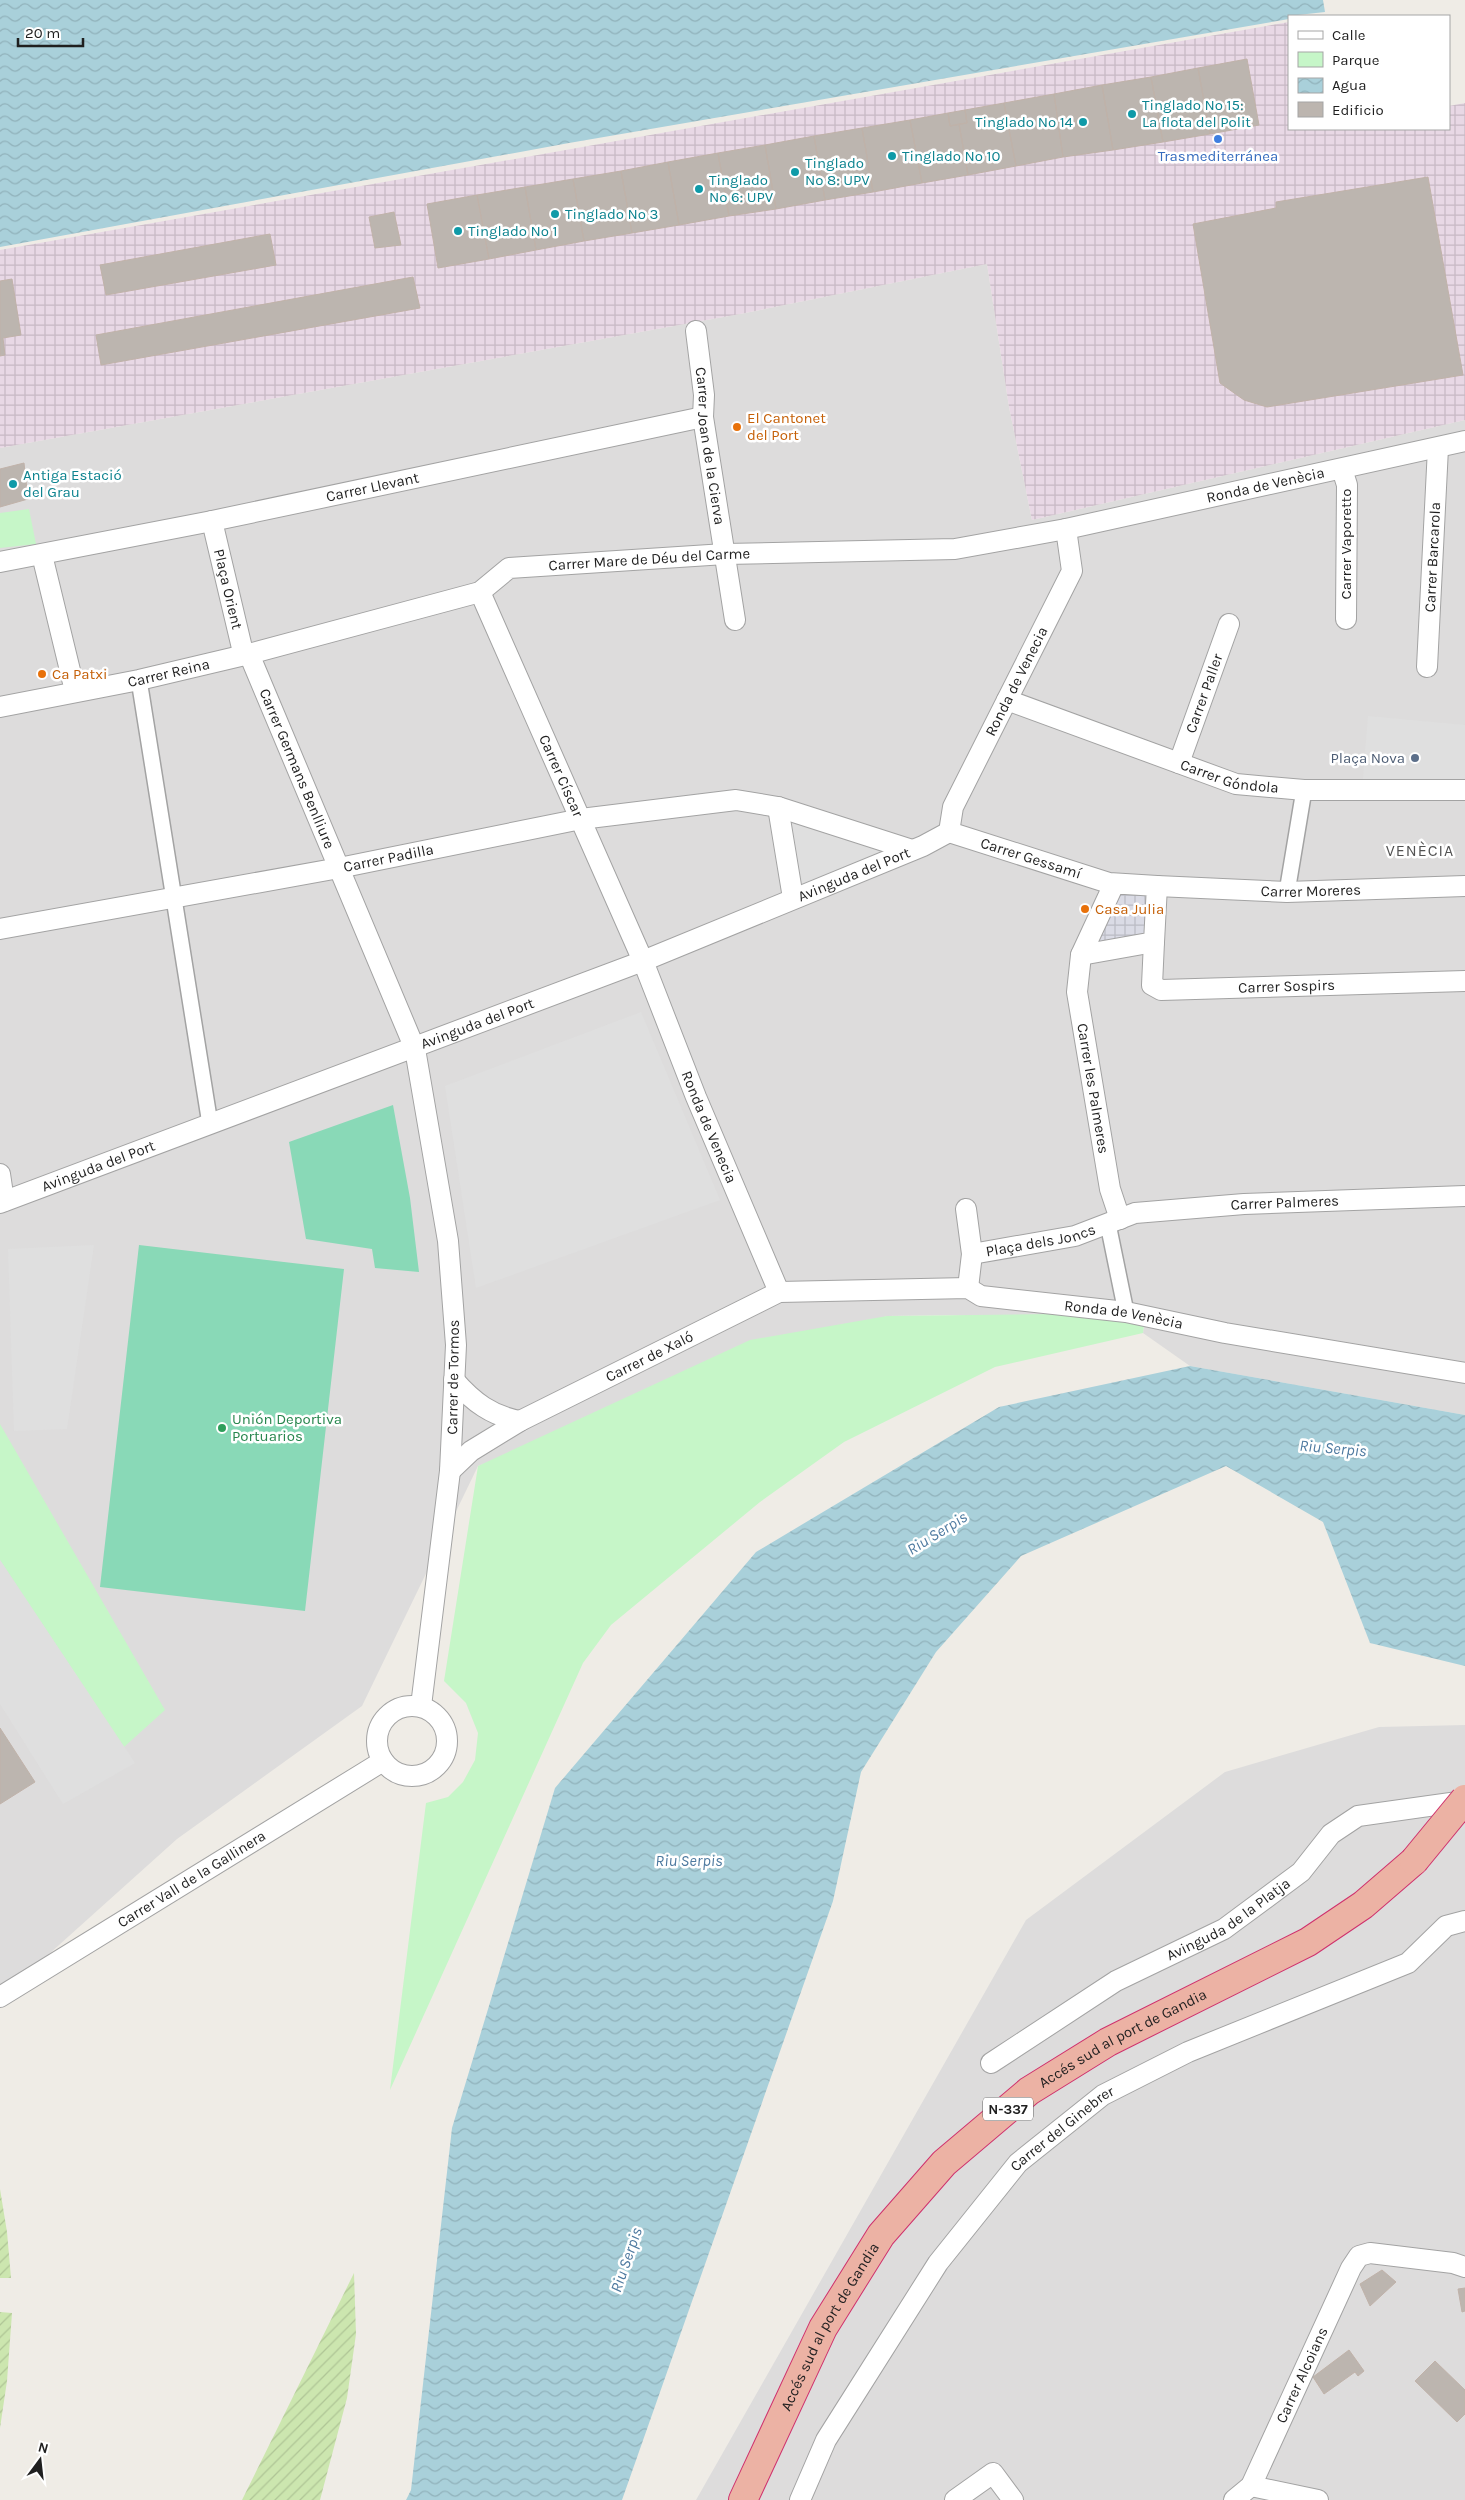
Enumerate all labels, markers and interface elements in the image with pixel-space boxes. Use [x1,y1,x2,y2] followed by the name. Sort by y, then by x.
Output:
[18,15,82,47] scale bar
[1288,15,1450,130] legend
[25,24,60,42] text: 20 m
[1332,26,1366,44] text: Calle
[1332,51,1380,69] text: Parque
[1332,76,1366,94] text: Agua
[1142,96,1251,131] place label: Tinglado Nº 15: La flota del Polit
[1332,101,1384,119] text: Edificio
[1126,108,1138,120] marker: Tinglado Nº 15: La flota del Polit
[975,113,1074,131] place label: Tinglado Nº 14
[1077,116,1089,128] marker: Tinglado Nº 14
[1212,133,1224,145] marker: Trasmediterránea
[902,147,1001,165] place label: Tinglado Nº 10
[1158,147,1278,165] place label: Trasmediterránea
[886,150,898,162] marker: Tinglado Nº 10
[805,154,870,189] place label: Tinglado Nº 8: UPV
[789,166,801,178] marker: Tinglado Nº 8: UPV
[709,171,774,206] place label: Tinglado Nº 6: UPV
[693,183,705,195] marker: Tinglado Nº 6: UPV
[565,205,658,223] place label: Tinglado Nº 3
[549,208,561,220] marker: Tinglado Nº 3
[468,222,558,240] place label: Tinglado Nº 1
[452,225,464,237] marker: Tinglado Nº 1
[692,366,729,526] street label: Carrer Joan de la Cierva
[747,409,826,444] place label: El Cantonet del Port
[731,421,743,433] marker: El Cantonet del Port
[1205,463,1326,507] street label: Ronda de Venècia
[23,466,122,501] place label: Antiga Estació del Grau
[324,468,421,506] street label: Carrer Llevant
[7,478,19,490] marker: Antiga Estació del Grau
[1337,489,1355,599] street label: Carrer Vaporetto
[1421,502,1444,613] street label: Carrer Barcarola
[548,544,750,574] street label: Carrer Mare de Déu del Carme
[210,547,246,632] street label: Plaça Orient
[981,624,1051,739] street label: Ronda de Venecia
[1182,651,1227,736] street label: Carrer Paller
[126,655,211,691] street label: Carrer Reina
[52,665,107,683] place label: Ca Patxi
[36,668,48,680] marker: Ca Patxi
[256,686,339,851] street label: Carrer Germans Benlliure
[535,732,587,820] street label: Carrer Císcar
[1330,749,1405,767] place label: Plaça Nova
[1409,752,1421,764] marker: Plaça Nova
[1178,755,1279,797] street label: Carrer Góndola
[978,834,1084,883] street label: Carrer Gessamí
[342,840,435,876] street label: Carrer Padilla
[1386,841,1454,860] district label: VENÈCIA
[795,843,913,905] street label: Avinguda del Port
[1260,881,1361,901] street label: Carrer Moreres
[1095,900,1164,918] place label: Casa Julia
[1079,903,1091,915] marker: Casa Julia
[1238,976,1335,997] street label: Carrer Sospirs
[418,994,537,1053] street label: Avinguda del Port
[1073,1022,1113,1155] street label: Carrer les Palmeres
[678,1068,741,1186] street label: Ronda de Venecia
[39,1136,158,1196] street label: Avinguda del Port
[1230,1192,1339,1214] street label: Carrer Palmeres
[984,1220,1098,1260] street label: Plaça dels Joncs
[1063,1296,1185,1333] street label: Ronda de Venècia
[443,1319,463,1435] street label: Carrer de Tormos
[603,1327,696,1386] street label: Carrer de Xaló
[232,1410,342,1445] place label: Unión Deportiva Portuarios
[216,1422,228,1434] marker: Unión Deportiva Portuarios
[1299,1436,1368,1460] water label: Riu Serpis
[903,1507,971,1559] water label: Riu Serpis
[114,1827,269,1931] street label: Carrer Vall de la Gallinera
[655,1851,723,1870] water label: Riu Serpis
[1163,1874,1294,1964] street label: Avinguda de la Platja
[1035,1985,1210,2092] street label: Accés sud al port de Gandia
[1006,2082,1117,2175] street label: Carrer del Ginebrer
[983,2098,1033,2120] road number: N-337
[606,2225,646,2295] water label: Riu Serpis
[777,2239,883,2414] street label: Accés sud al port de Gandia
[1272,2324,1332,2426] street label: Carrer Alcoians
[15,2435,65,2485] north arrow
[36,2438,50,2457] text: N

